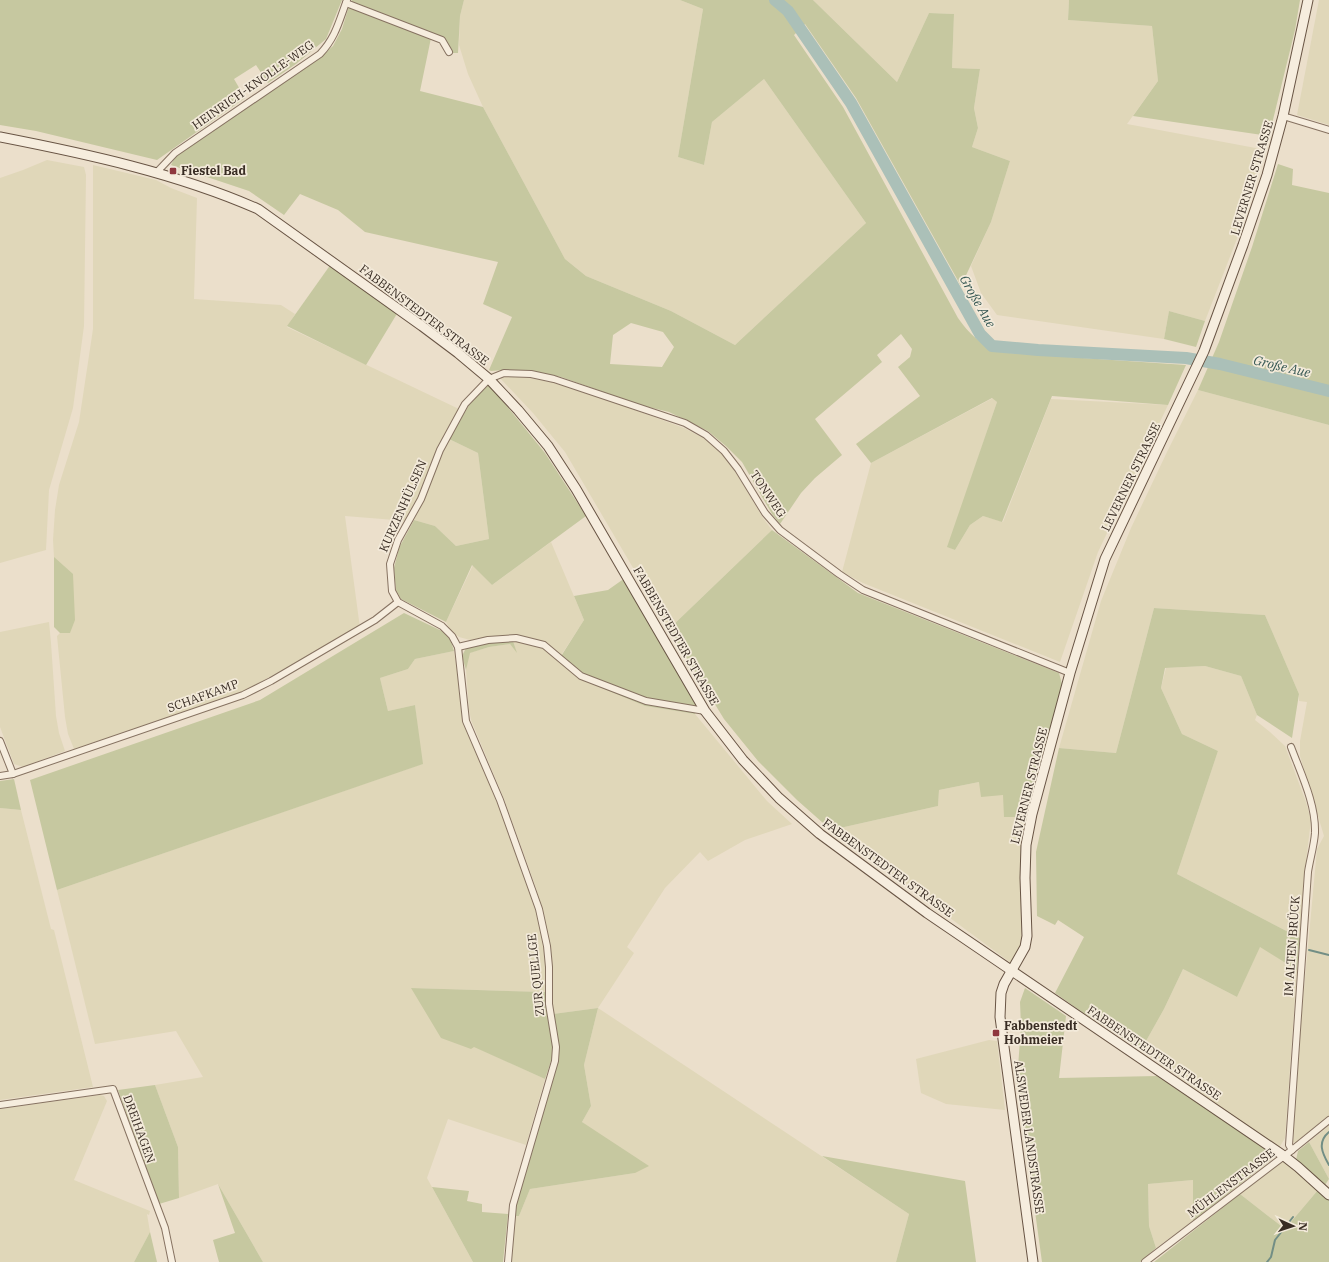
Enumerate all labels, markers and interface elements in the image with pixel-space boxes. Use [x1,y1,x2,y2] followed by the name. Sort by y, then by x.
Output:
[189,37,317,132] street label: HEINRICH-KNOLLE-WEG
[1227,119,1276,237] street label: LEVERNER STRASSE
[181,163,246,178] place label: Fiestel Bad
[168,166,178,176] marker: Fiestel Bad
[357,261,492,368] street label: FABBENSTEDTER STRASSE
[956,272,1000,331] water label: Große Aue
[1252,352,1312,381] water label: Große Aue
[1098,420,1163,534] street label: LEVERNER STRASSE
[375,457,430,554] street label: KURZENHÜLSEN
[747,467,790,520] street label: TONWEG
[630,563,722,708] street label: FABBENSTEDTER STRASSE
[165,676,241,715] street label: SCHAFKAMP
[1007,726,1050,846] street label: LEVERNER STRASSE
[820,815,957,920] street label: FABBENSTEDTER STRASSE
[1281,895,1303,997] street label: IM ALTEN BRÜCK
[524,933,547,1017] street label: ZUR QUELLGE
[1084,1002,1224,1103] street label: FABBENSTEDTER STRASSE
[1004,1018,1078,1047] place label: Fabbenstedt Hohmeier
[991,1028,1001,1038] marker: Fabbenstedt Hohmeier
[1011,1059,1048,1215] street label: ALSWEDER LANDSTRASSE
[120,1093,159,1165] street label: DREIHAGEN
[1184,1145,1277,1220] street label: MÜHLENSTRASSE
[1273,1206,1313,1246] north arrow
[1296,1222,1310,1232] text: N

